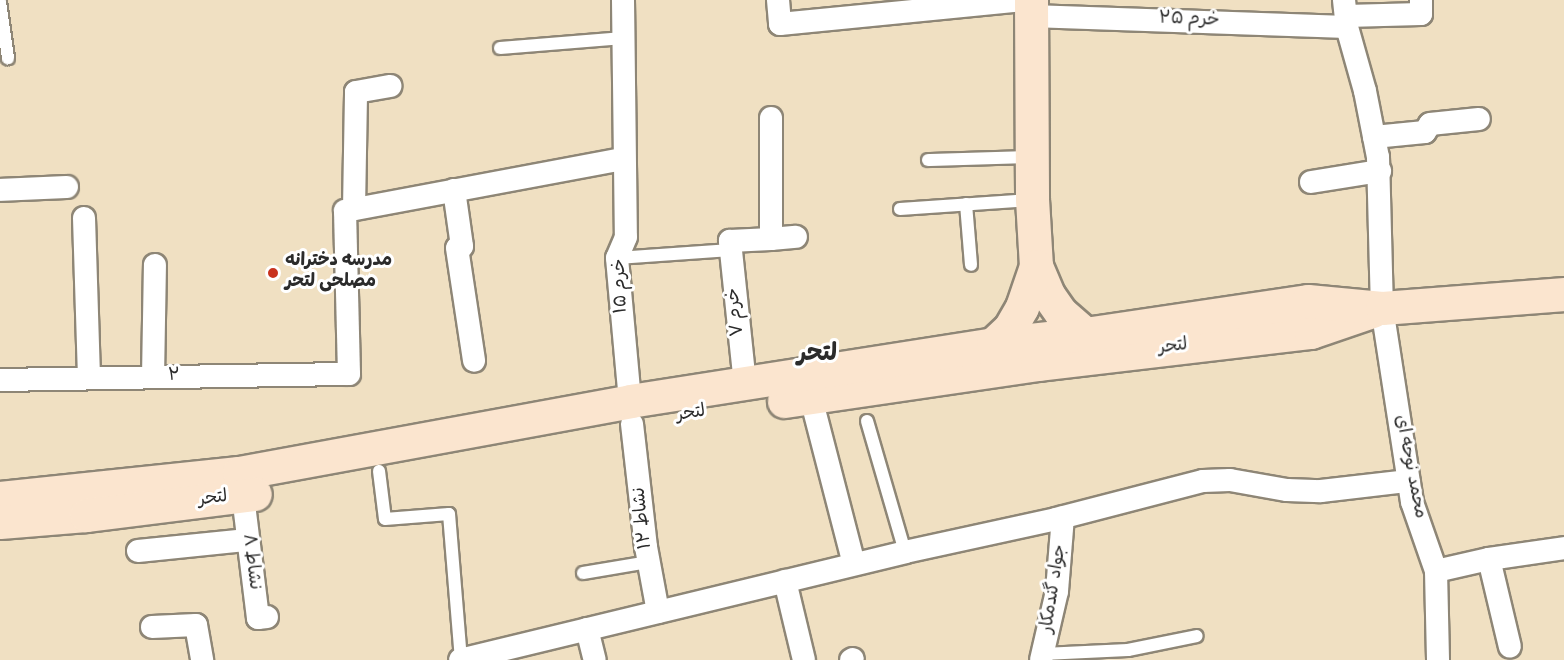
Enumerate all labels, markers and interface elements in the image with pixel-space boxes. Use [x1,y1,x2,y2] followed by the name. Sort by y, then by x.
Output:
[1158,9,1220,33] street label: خرم ۲۵
[285,252,392,294] place label: مدرسه دخترانه مصلحی لتحر
[610,258,634,314] street label: خرم ۱۵
[266,266,280,280] marker: مدرسه دخترانه مصلحی لتحر
[724,287,750,337] street label: خرم ۷
[1157,335,1189,361] street label: لتحر
[797,342,837,370] district label: لتحر
[168,366,180,388] street label: ۲
[675,402,707,428] street label: لتحر
[1388,413,1430,521] street label: محمد نوحه ای
[630,486,658,550] street label: نشاط ۱۲
[197,487,229,513] street label: لتحر
[236,533,264,591] street label: نشاط ۸
[1037,543,1073,635] street label: جواد گندمکار

